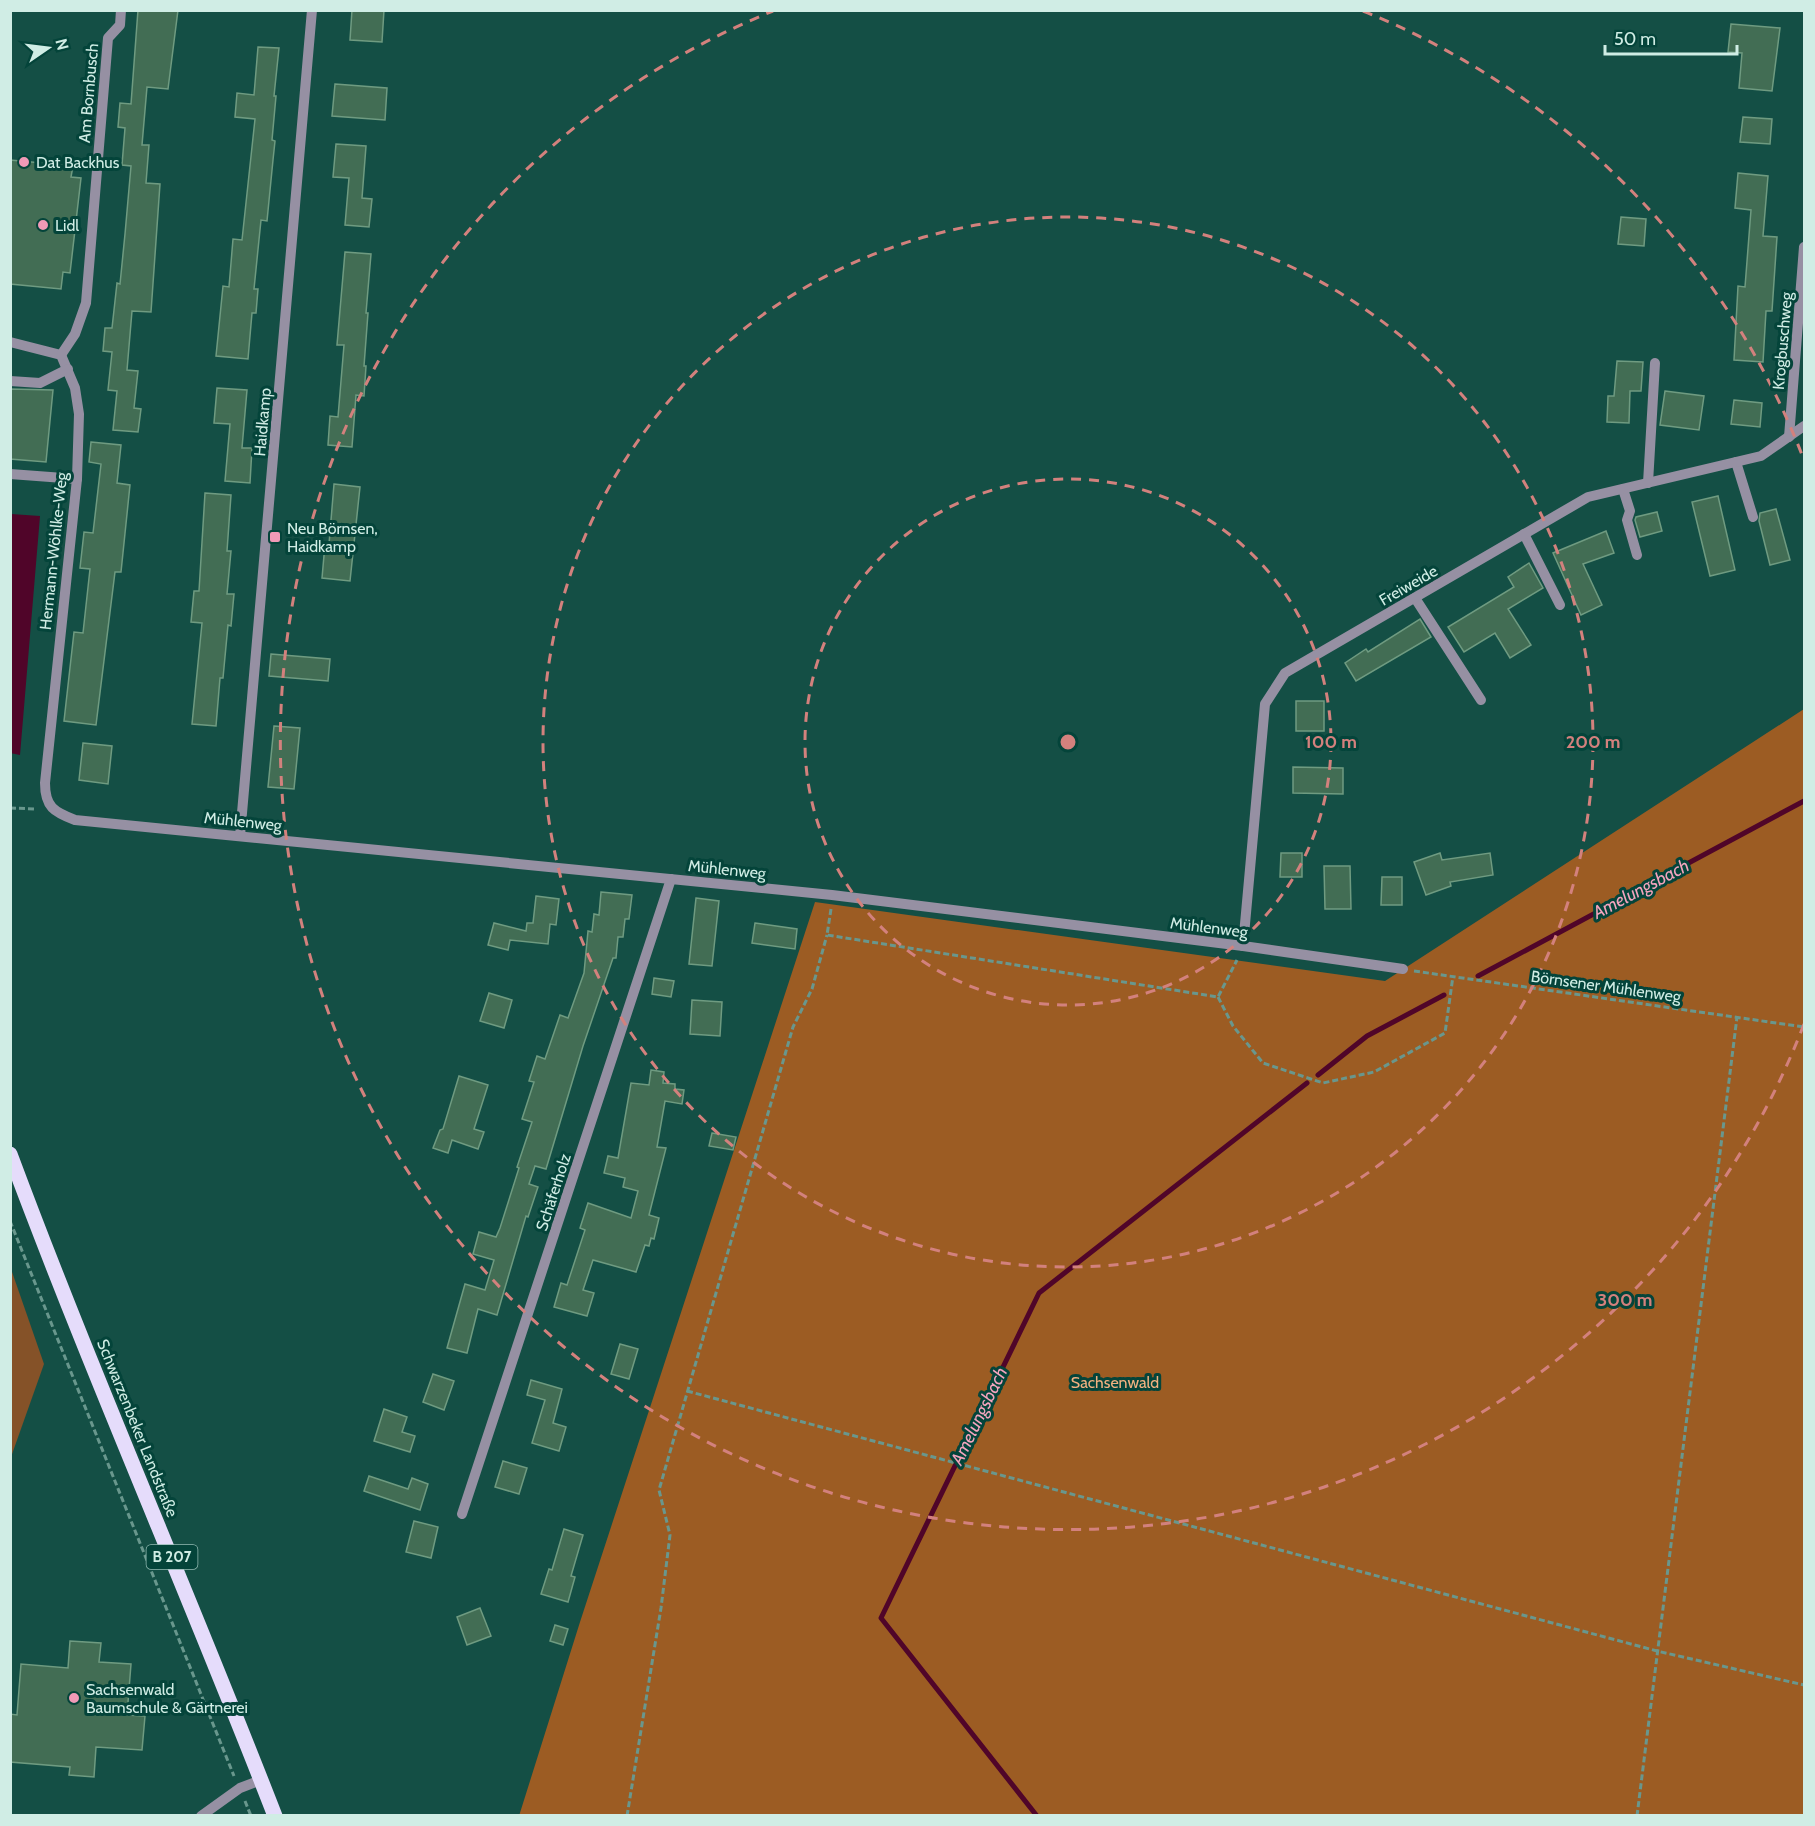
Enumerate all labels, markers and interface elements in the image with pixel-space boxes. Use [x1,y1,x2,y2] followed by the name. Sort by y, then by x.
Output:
[18,18,78,78] north arrow
[1605,18,1737,56] scale bar
[1614,28,1656,50] text: 50 m
[51,37,73,52] text: N
[75,43,102,144] street label: Am Bornbusch
[36,153,120,172] place label: Dat Backhus
[17,155,31,169] marker: Dat Backhus
[55,216,79,235] place label: Lidl
[36,218,50,232] marker: Lidl
[1769,290,1796,391] street label: Krogbuschweg
[250,387,275,457] street label: Haidkamp
[36,470,71,631] street label: Hermann-Wöhlke-Weg
[287,519,378,556] place label: Neu Börnsen, Haidkamp
[268,530,282,544] marker: Neu Börnsen, Haidkamp
[1376,561,1441,610] street label: Freiweide
[1305,731,1357,753] text: 100 m
[1566,731,1620,753] text: 200 m
[1058,732,1078,752] centre of rings
[203,808,284,835] street label: Mühlenweg
[1588,854,1693,924] water label: Amelungsbach
[687,856,768,883] street label: Mühlenweg
[1169,913,1250,942] street label: Mühlenweg
[1530,967,1683,1007] street label: Börnsener Mühlenweg
[532,1151,575,1233] street label: Schäferholz
[1598,1289,1652,1311] text: 300 m
[93,1336,182,1520] street label: Schwarzenbeker Landstraße
[945,1364,1012,1469] water label: Amelungsbach
[1071,1373,1159,1392] park label: Sachsenwald
[146,1545,198,1569] road number: B 207
[86,1680,248,1717] place label: Sachsenwald Baumschule & Gärtnerei
[67,1691,81,1705] marker: Sachsenwald Baumschule & Gärtnerei

